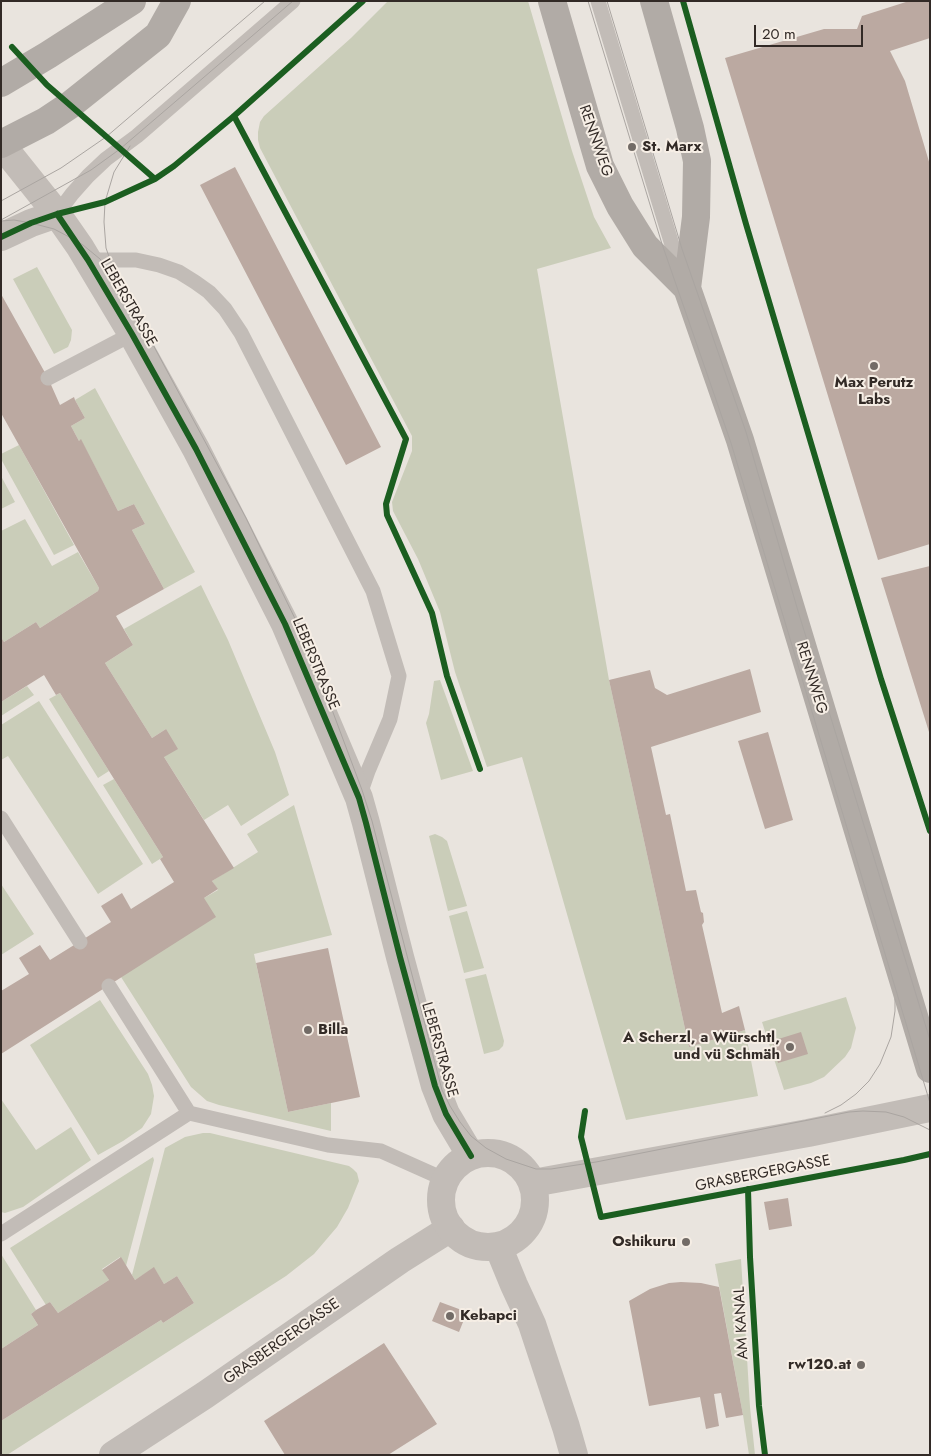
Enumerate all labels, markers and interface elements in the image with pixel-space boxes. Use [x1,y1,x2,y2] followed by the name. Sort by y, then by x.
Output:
[756,15,865,47] scale bar
[762,23,796,45] text: 20 m
[574,103,616,179] street label: RENNWEG
[642,138,702,156] place label: St. Marx
[626,141,638,153] marker: St. Marx
[96,256,160,350] street label: LEBERSTRASSE
[868,360,880,372] marker: Max Perutz Labs
[835,374,913,409] place label: Max Perutz Labs
[288,615,342,713] street label: LEBERSTRASSE
[791,640,831,716] street label: RENNWEG
[417,1000,461,1100] street label: LEBERSTRASSE
[318,1021,348,1039] place label: Billa
[302,1024,314,1036] marker: Billa
[623,1029,780,1064] place label: A Scherzl, a Würschtl, und vü Schmäh
[784,1041,796,1053] marker: A Scherzl, a Würschtl, und vü Schmäh
[694,1152,832,1196] street label: GRASBERGERGASSE
[612,1233,676,1251] place label: Oshikuru
[680,1236,692,1248] marker: Oshikuru
[731,1286,753,1360] street label: AM KANAL
[221,1295,343,1389] street label: GRASBERGERGASSE
[460,1307,517,1325] place label: Kebapci
[444,1310,456,1322] marker: Kebapci
[788,1356,851,1374] place label: rw120.at
[855,1359,867,1371] marker: rw120.at

